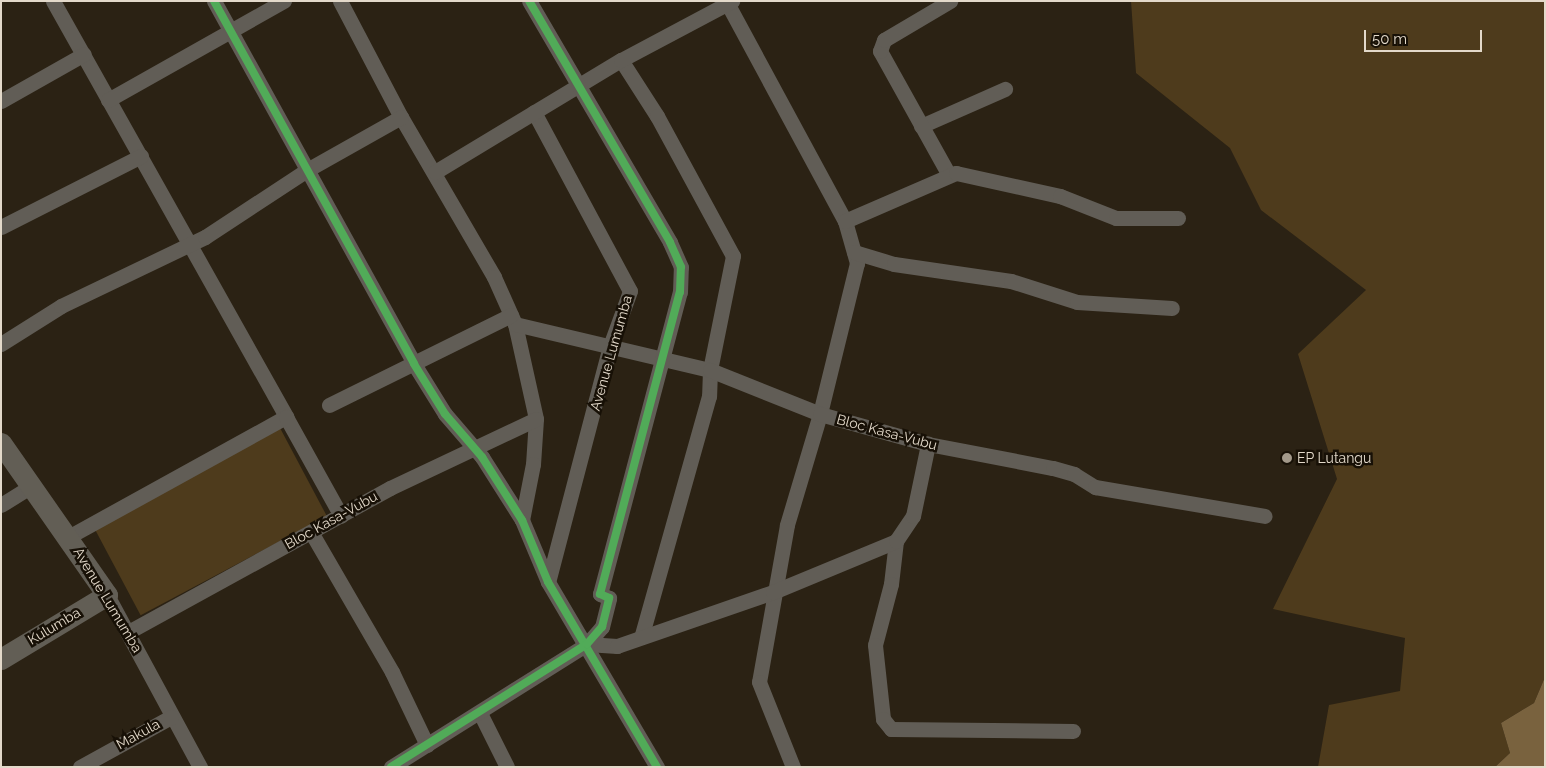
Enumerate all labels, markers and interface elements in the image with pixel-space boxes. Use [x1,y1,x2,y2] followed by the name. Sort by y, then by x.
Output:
[1366,20,1484,52] scale bar
[1372,30,1407,48] text: 50 m
[586,293,636,413] street label: Avenue Lumumba
[835,411,939,453] street label: Bloc Kasa-Vubu
[1297,450,1372,466] place label: EP Lutangu
[1281,452,1293,464] marker: EP Lutangu
[282,488,380,552] street label: Bloc Kasa-Vubu
[70,544,146,656] street label: Avenue Lumumba
[25,604,83,648] street label: Kulumba
[113,715,163,753] street label: Makula

